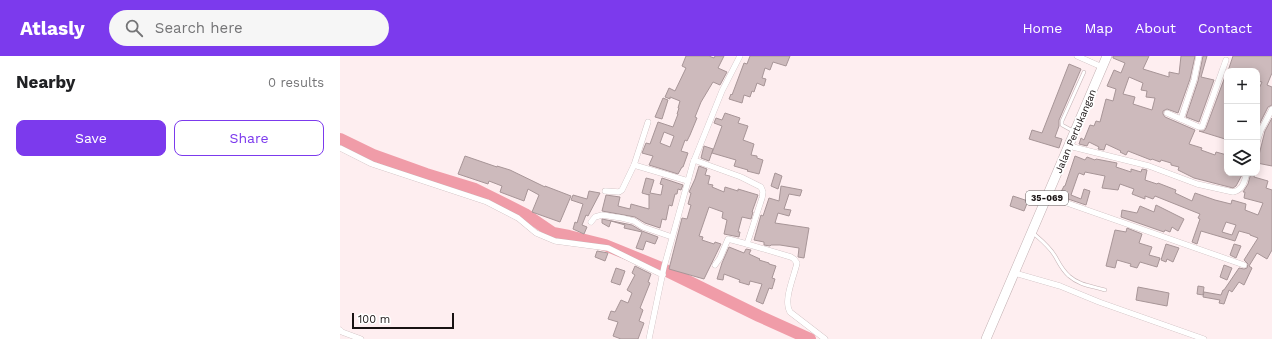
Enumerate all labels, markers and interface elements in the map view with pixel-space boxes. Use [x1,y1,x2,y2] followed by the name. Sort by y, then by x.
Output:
[109,10,389,46] search box
[20,17,85,40] text: Atlasly
[123,17,145,39] icon: search
[155,19,243,37] text: Search here
[1022,20,1062,36] text: Home
[1084,20,1113,36] text: Map
[1135,20,1176,36] text: About
[1198,20,1252,36] text: Contact
[1224,68,1260,176] map controls
[1224,68,1260,104] button: +
[16,72,75,92] text: Nearby
[268,75,324,90] text: 0 results
[1053,88,1098,175] street label: Jalan Pertukangan
[1224,104,1260,140] button: −
[16,120,166,156] button: Save
[174,120,324,156] button: Share
[1224,140,1260,176] button: layers
[1026,191,1068,205] road number: 35-069
[352,311,454,330] scale bar
[358,313,390,326] text: 100 m

